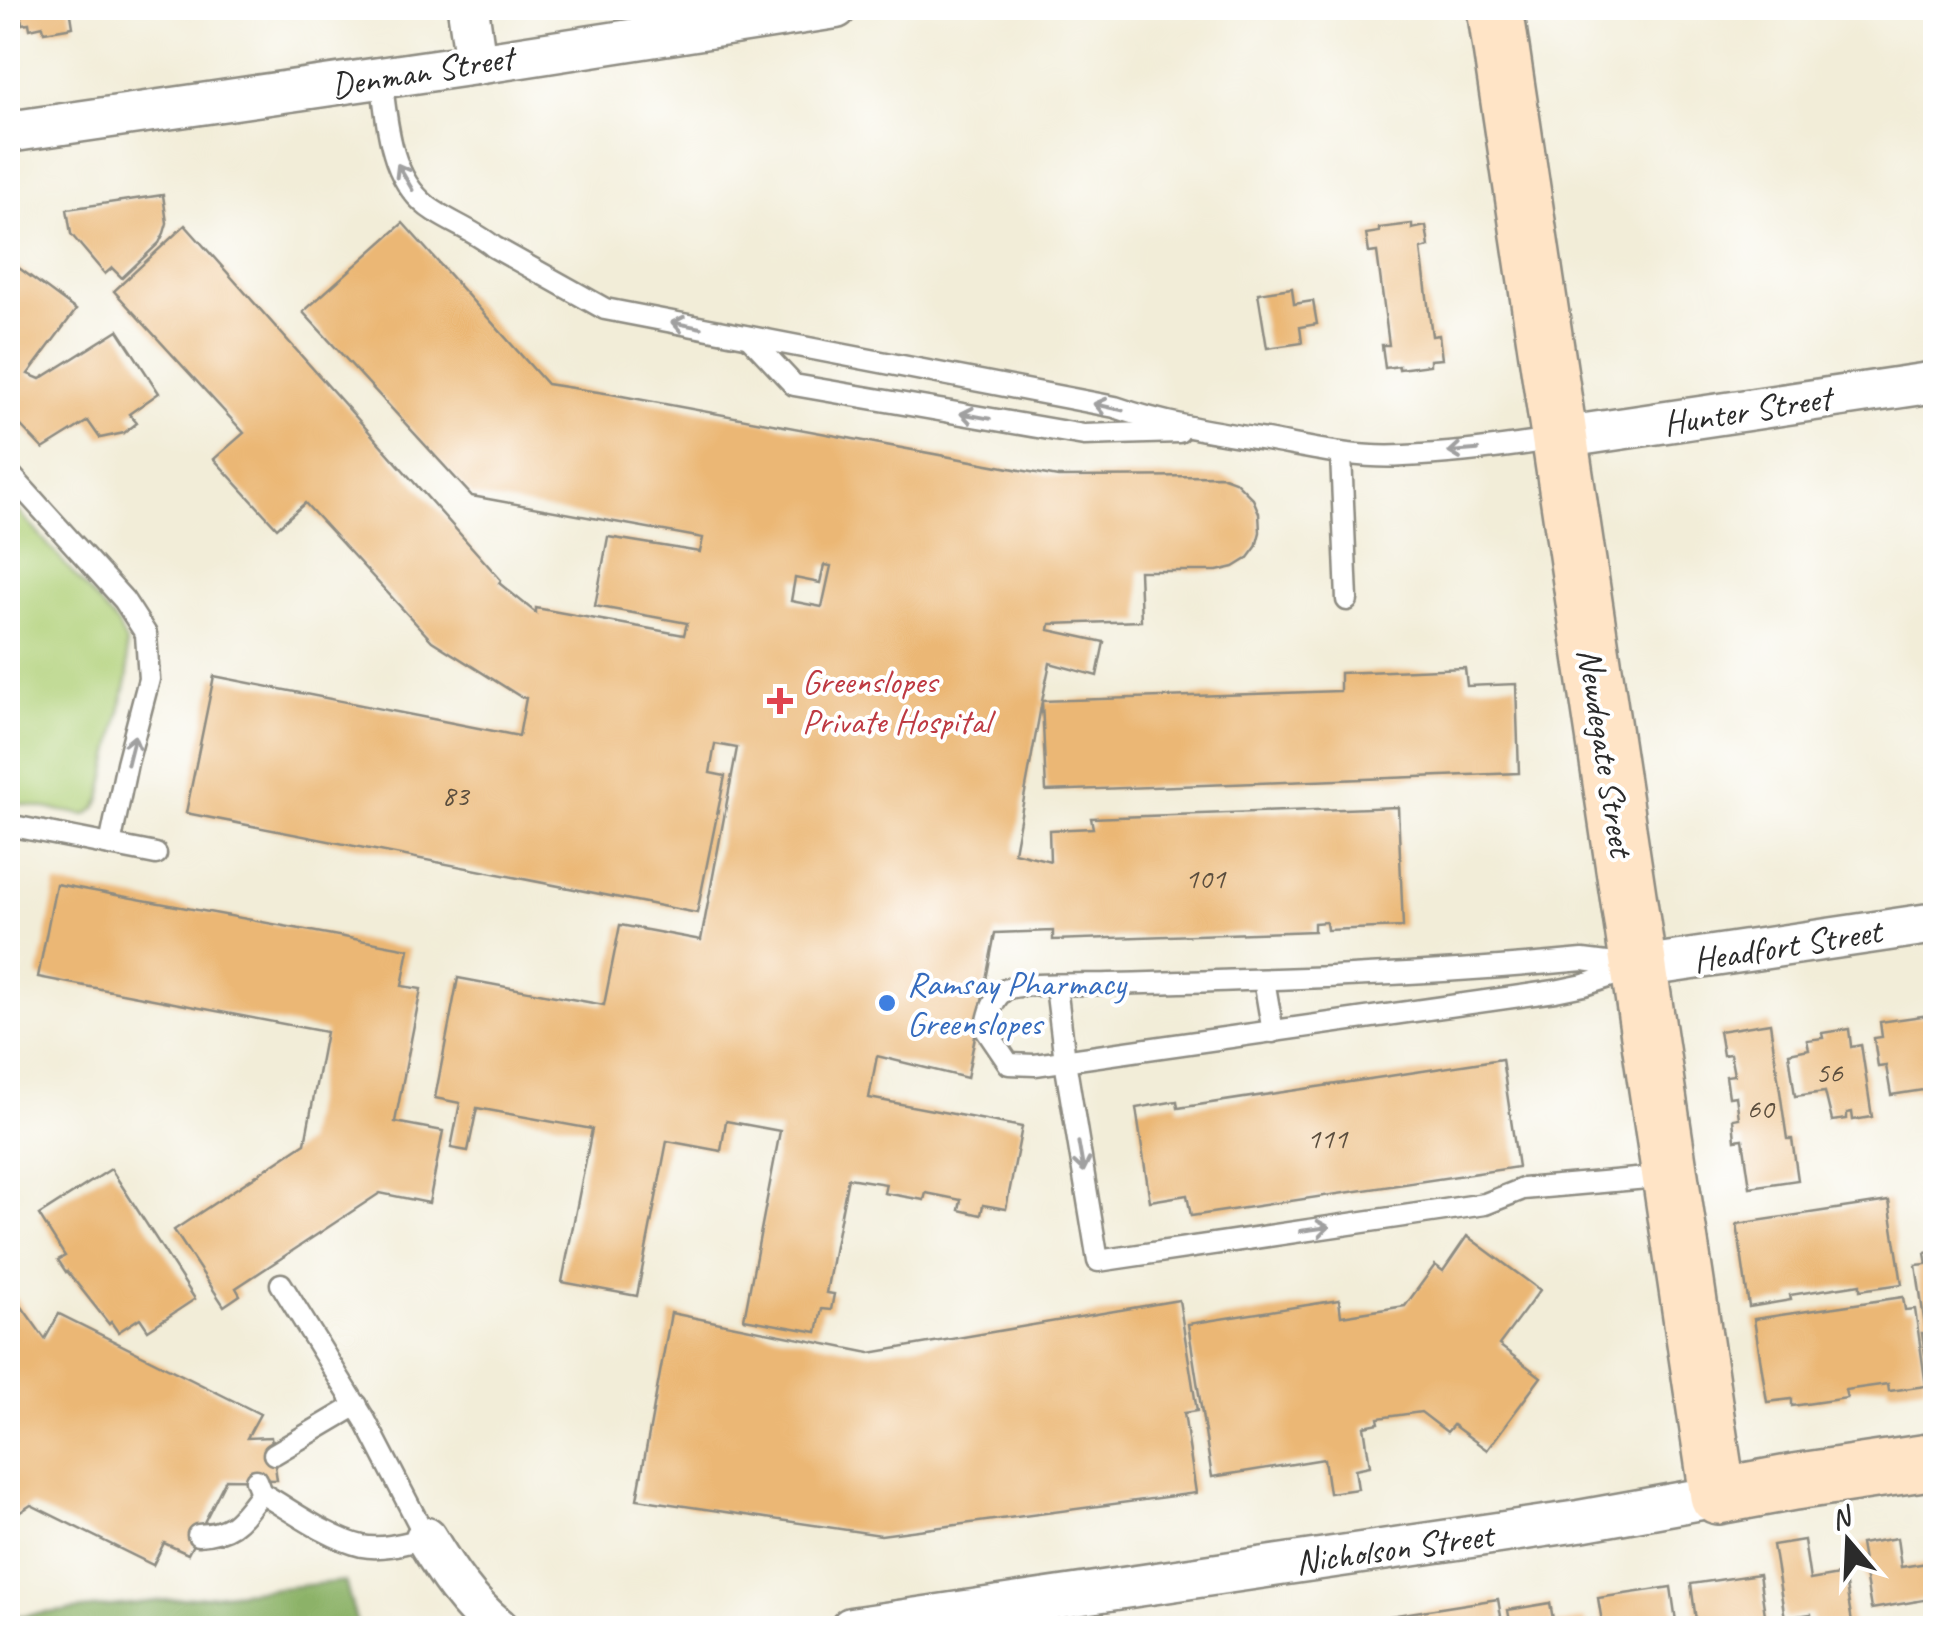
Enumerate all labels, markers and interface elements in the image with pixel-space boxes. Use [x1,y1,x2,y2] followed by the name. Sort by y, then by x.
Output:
[328,34,521,108] street label: Denman Street
[395,163,415,192] one-way arrow
[670,315,703,334] one-way arrow
[1660,374,1838,446] street label: Hunter Street
[1093,397,1125,415] one-way arrow
[959,406,991,425] one-way arrow
[1447,442,1479,461] one-way arrow
[1567,645,1645,863] street label: Newdegate Street
[802,659,996,744] place label: Greenslopes Private Hospital
[767,688,793,714] marker: Greenslopes Private Hospital
[122,735,141,766] one-way arrow
[442,776,471,814] house number: 83
[1185,859,1227,897] house number: 101
[1690,908,1888,983] street label: Headfort Street
[907,961,1128,1046] place label: Ramsay Pharmacy Greenslopes
[876,992,898,1014] marker: Ramsay Pharmacy Greenslopes
[1816,1053,1844,1091] house number: 56
[1747,1089,1776,1127] house number: 60
[1307,1119,1349,1157] house number: 111
[1072,1140,1090,1173] one-way arrow
[1298,1219,1331,1238] one-way arrow
[1798,1491,1898,1591] north arrow
[1826,1497,1858,1537] text: N
[1292,1512,1499,1585] street label: Nicholson Street

